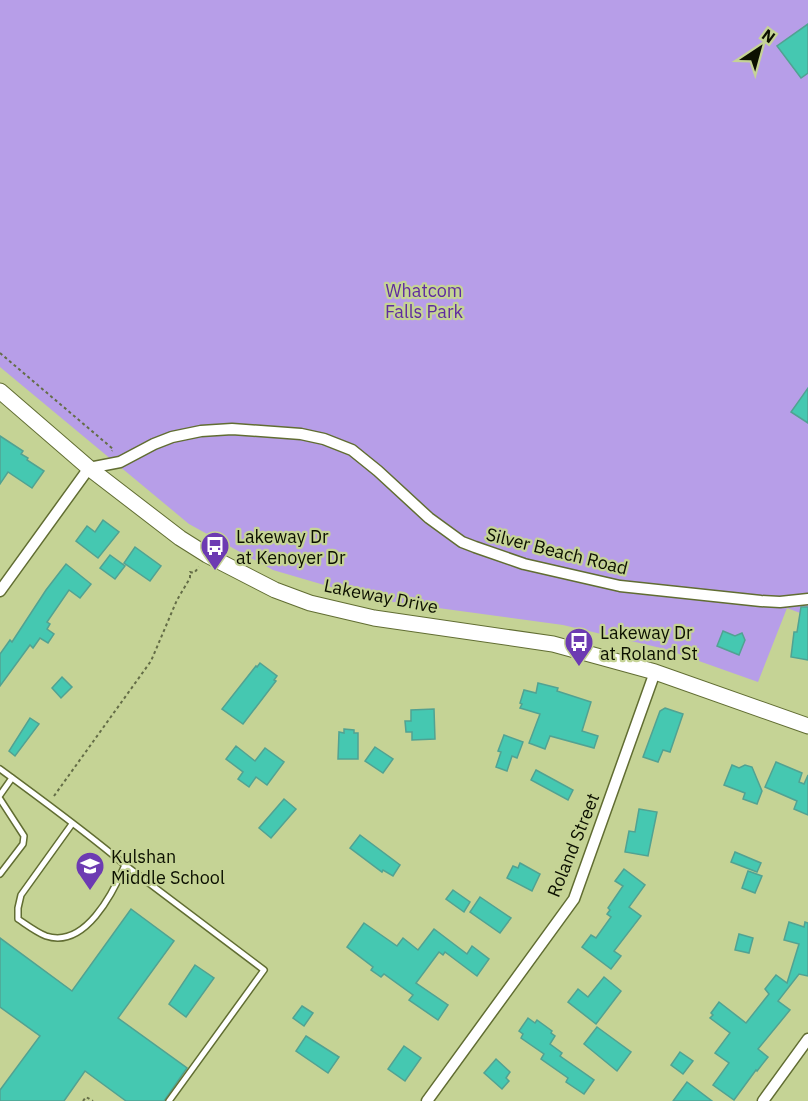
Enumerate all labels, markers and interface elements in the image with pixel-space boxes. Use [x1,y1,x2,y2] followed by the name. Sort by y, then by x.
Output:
[730,18,790,78] north arrow
[758,24,779,47] text: N
[385,279,464,323] park label: Whatcom Falls Park
[484,522,630,580] street label: Silver Beach Road
[236,525,346,569] place label: Lakeway Dr at Kenoyer Dr
[199,530,231,572] bus stop icon: Lakeway Dr at Kenoyer Dr
[322,574,440,618] street label: Lakeway Drive
[600,621,698,665] place label: Lakeway Dr at Roland St
[563,626,595,668] bus stop icon: Lakeway Dr at Roland St
[542,790,604,900] street label: Roland Street
[111,845,225,889] place label: Kulshan Middle School
[74,850,106,892] school or university icon: Kulshan Middle School

